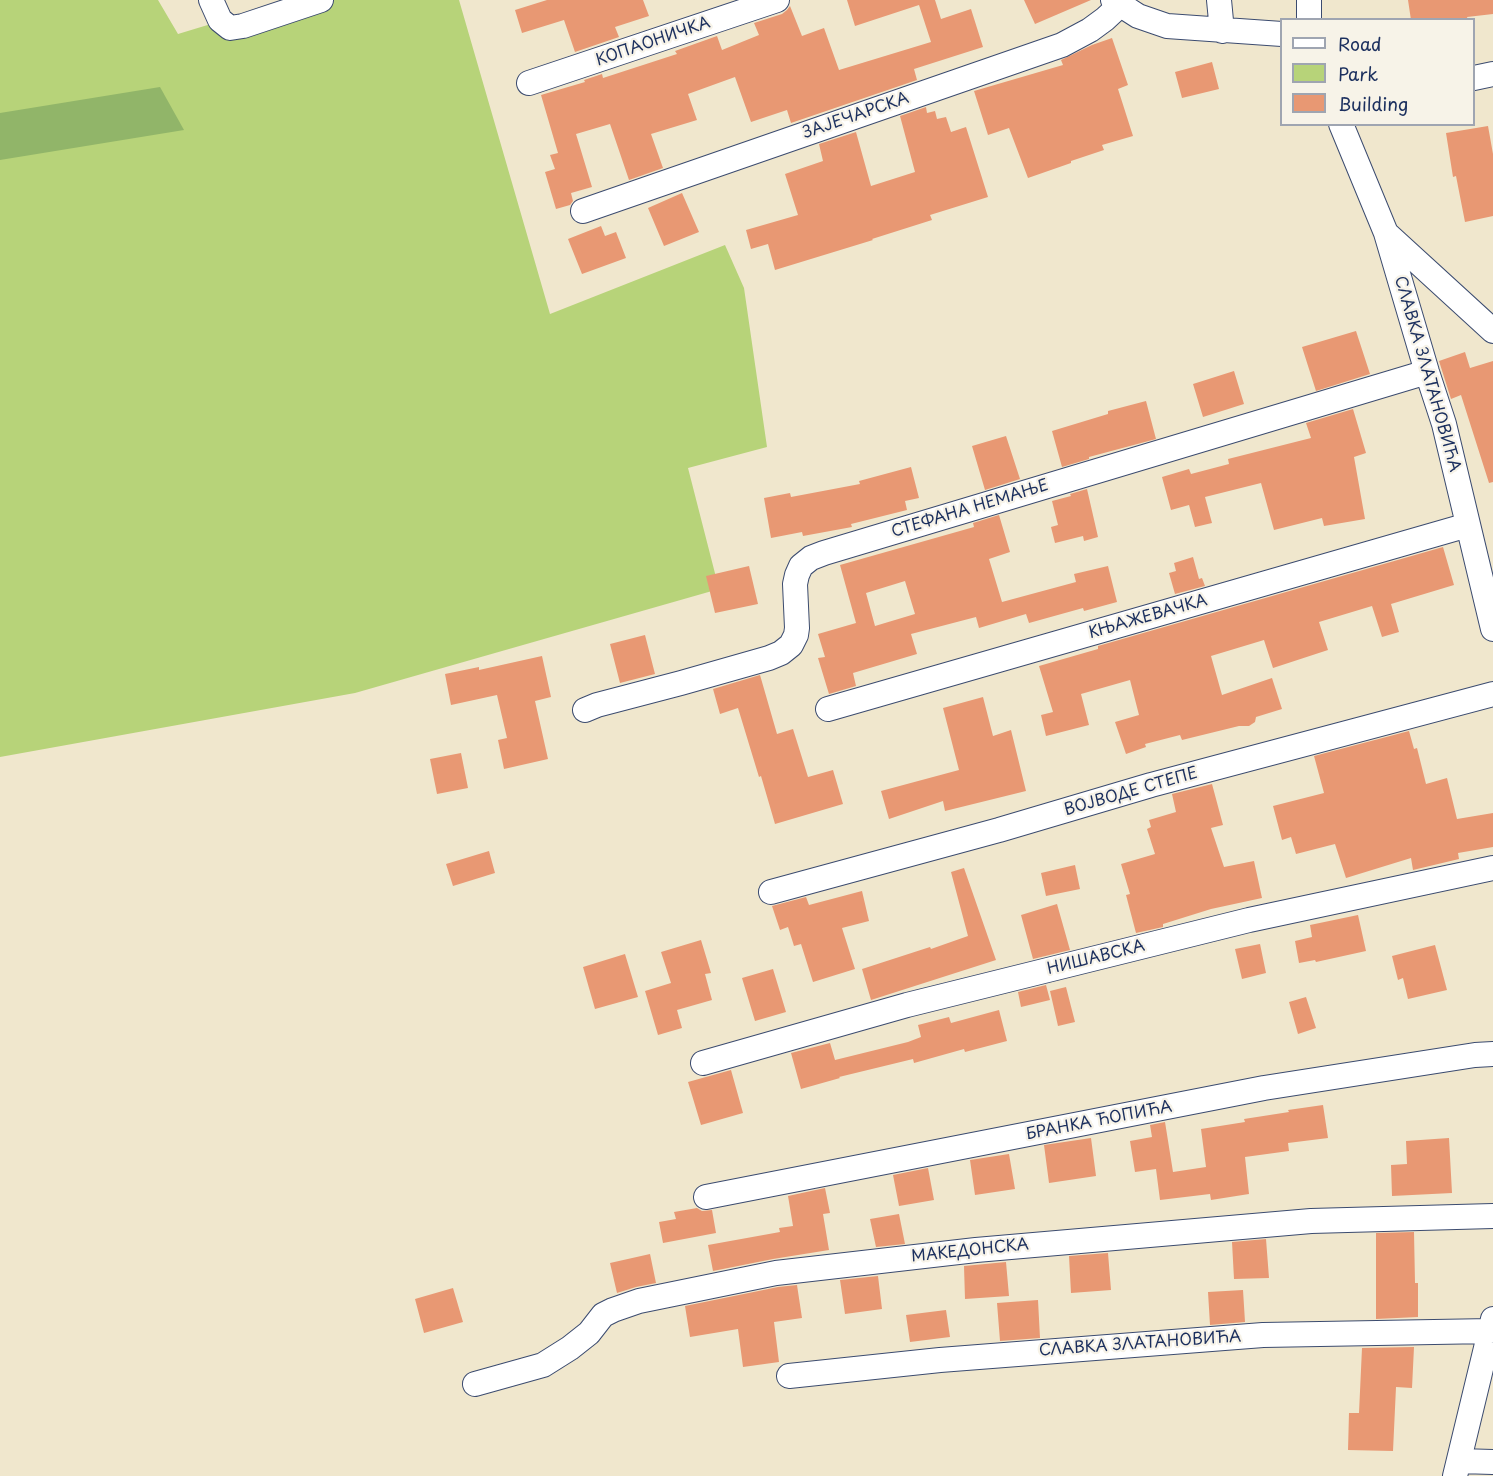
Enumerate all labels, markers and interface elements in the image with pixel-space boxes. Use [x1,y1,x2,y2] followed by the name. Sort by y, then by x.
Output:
[593,13,713,71] street label: КОПАОНИЧКА
[1280,18,1475,126] legend
[1338,30,1382,57] text: Road
[1338,60,1378,87] text: Park
[801,89,911,143] street label: ЗАЈЕЧАРСКА
[1338,90,1408,117] text: Building
[1390,274,1464,474] street label: СЛАВКА ЗЛАТАНОВИЋА
[889,476,1051,542] street label: СТЕФАНА НЕМАЊЕ
[1086,591,1210,643] street label: КЊАЖЕВАЧКА
[1062,764,1200,820] street label: ВОЈВОДЕ СТЕПЕ
[1045,937,1147,979] street label: НИШАВСКА
[1024,1097,1174,1145] street label: БРАНКА ЋОПИЋА
[910,1235,1030,1267] street label: МАКЕДОНСКА
[1038,1327,1242,1361] street label: СЛАВКА ЗЛАТАНОВИЋА

